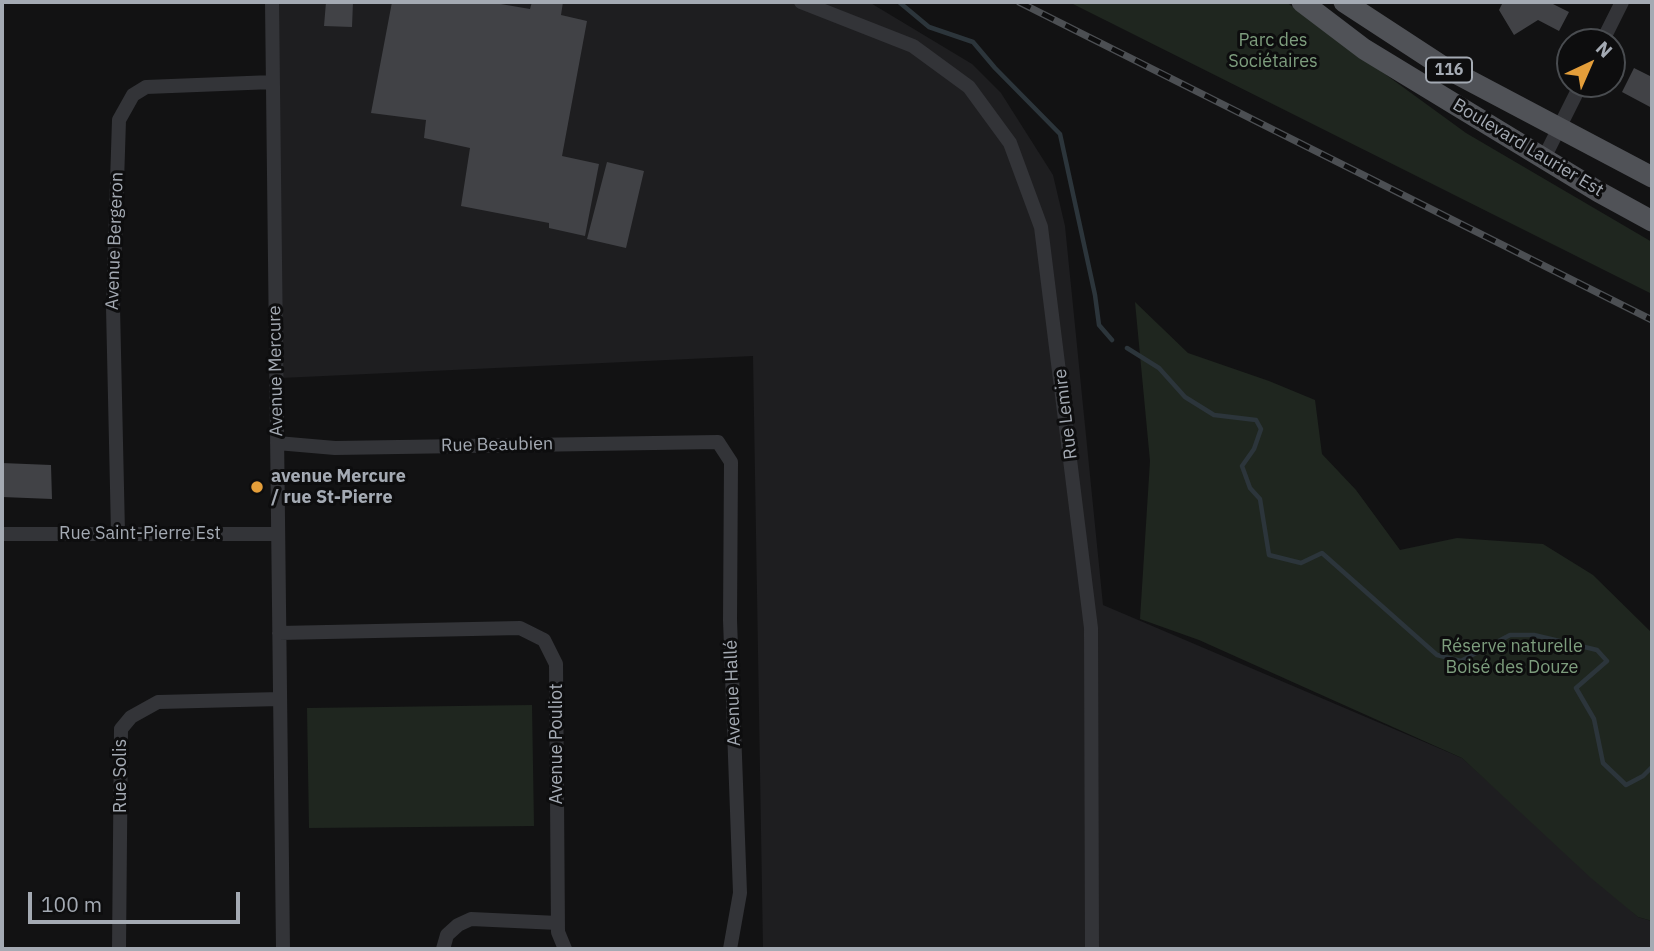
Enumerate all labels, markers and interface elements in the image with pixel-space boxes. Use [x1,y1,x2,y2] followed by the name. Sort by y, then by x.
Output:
[1556,28,1626,98] north arrow
[1228,30,1318,72] park label: Parc des Sociétaires
[1591,36,1617,63] text: N
[1426,58,1472,82] road number: 116
[1449,94,1607,202] street label: Boulevard Laurier Est
[102,172,128,310] street label: Avenue Bergeron
[264,305,288,437] street label: Avenue Mercure
[1050,367,1082,461] street label: Rue Lemire
[441,433,553,457] street label: Rue Beaubien
[271,466,406,508] place label: avenue Mercure / rue St-Pierre
[249,479,265,495] marker: avenue Mercure / rue St-Pierre
[59,523,221,545] street label: Rue Saint-Pierre Est
[1441,636,1583,678] park label: Réserve naturelle Boisé des Douze
[720,640,746,746] street label: Avenue Hallé
[546,684,568,804] street label: Avenue Pouliot
[110,739,132,813] street label: Rue Solis
[32,878,243,922] scale bar
[41,890,102,918] text: 100 m

